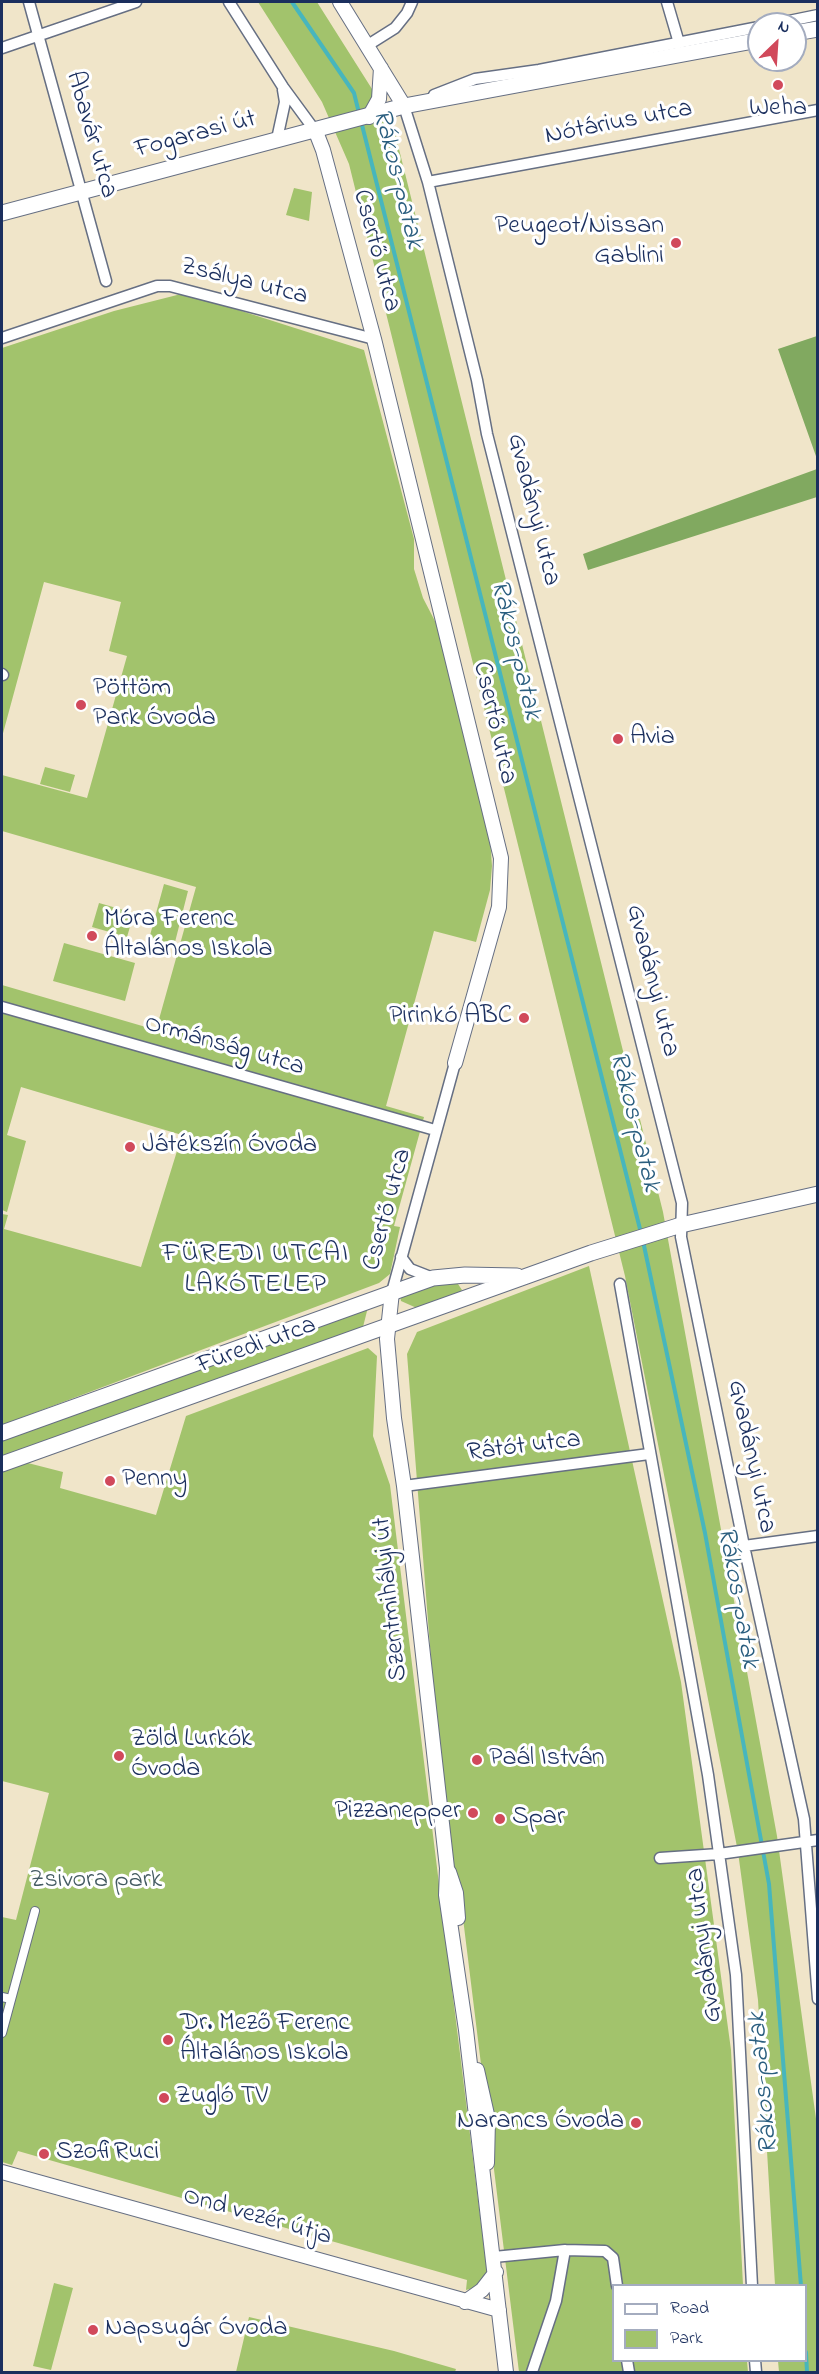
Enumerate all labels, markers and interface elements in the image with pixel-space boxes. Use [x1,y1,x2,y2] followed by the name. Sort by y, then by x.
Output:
[747,12,807,72] north arrow
[774,14,794,41] text: N
[57,68,123,202] street label: Abavár utca
[771,78,785,92] marker: Weha
[543,94,695,154] street label: Nótárius utca
[749,94,807,126] place label: Weha
[132,105,260,167] street label: Fogarasi út
[363,106,429,252] water label: Rákos-patak
[344,187,406,315] street label: Csertő utca
[495,212,664,274] place label: Peugeot/Nissan Gablini
[669,236,683,250] marker: Peugeot/Nissan Gablini
[177,252,311,314] street label: Zsálya utca
[498,431,566,589] street label: Gvadányi utca
[481,577,547,723] water label: Rákos-patak
[464,659,522,787] street label: Csertő utca
[93,674,216,736] place label: Pöttöm Park Óvoda
[74,698,88,712] marker: Pöttöm Park Óvoda
[630,723,675,755] place label: Avia
[611,732,625,746] marker: Avia
[617,902,685,1060] street label: Gvadányi utca
[104,905,273,966] place label: Móra Ferenc Általános Iskola
[85,929,99,943] marker: Móra Ferenc Általános Iskola
[389,1002,512,1034] place label: Pirinkó ABC
[140,1009,308,1085] street label: Ormánság utca
[517,1011,531,1025] marker: Pirinkó ABC
[600,1049,666,1195] water label: Rákos-patak
[142,1131,317,1163] place label: Játékszín Óvoda
[123,1140,137,1154] marker: Játékszín Óvoda
[358,1146,420,1274] street label: Csertő utca
[162,1240,350,1303] district label: FÜREDI UTCAI LAKÓTELEP
[193,1311,321,1383] street label: Füredi utca
[719,1378,781,1536] street label: Gvadányi utca
[465,1426,583,1470] street label: Rátót utca
[122,1465,187,1497] place label: Penny
[103,1474,117,1488] marker: Penny
[368,1515,416,1683] street label: Szentmihályi út
[708,1525,764,1671] water label: Rákos-patak
[131,1725,252,1786] place label: Zöld Lurkók Óvoda
[489,1744,605,1776] place label: Paál István
[112,1749,126,1763] marker: Zöld Lurkók Óvoda
[470,1753,484,1767] marker: Paál István
[335,1797,461,1829] place label: Pizzanepper
[512,1803,565,1835] place label: Spar
[466,1806,480,1820] marker: Pizzanepper
[493,1812,507,1826] marker: Spar
[30,1866,162,1898] park label: Zsivora park
[681,1866,731,2024] street label: Gvadányi utca
[180,2009,350,2070] place label: Dr. Mező Ferenc Általános Iskola
[743,2010,787,2156] water label: Rákos-patak
[161,2033,175,2047] marker: Dr. Mező Ferenc Általános Iskola
[176,2082,268,2114] place label: Zugló TV
[157,2091,171,2105] marker: Zugló TV
[457,2107,624,2139] place label: Narancs Óvoda
[629,2116,643,2130] marker: Narancs Óvoda
[56,2138,159,2170] place label: SzofiRuci
[37,2147,51,2161] marker: SzofiRuci
[179,2182,335,2254] street label: Ond vezér útja
[612,2284,807,2362] legend
[670,2296,709,2322] text: Road
[105,2314,287,2346] place label: Napsugár Óvoda
[86,2323,100,2337] marker: Napsugár Óvoda
[670,2326,703,2352] text: Park

